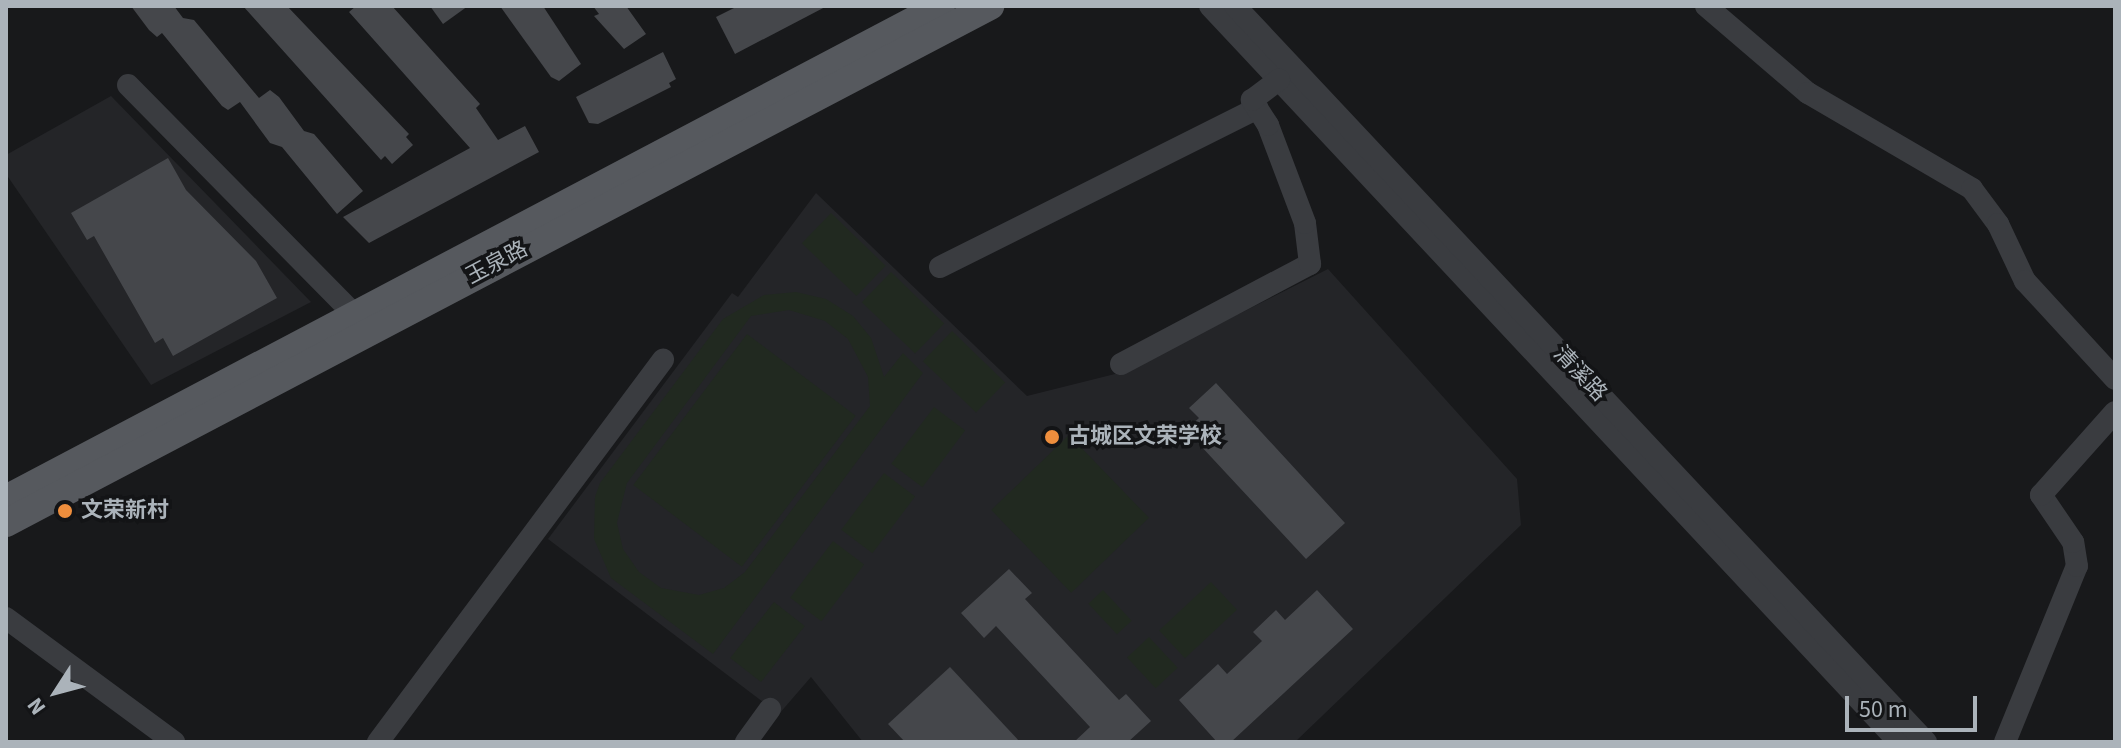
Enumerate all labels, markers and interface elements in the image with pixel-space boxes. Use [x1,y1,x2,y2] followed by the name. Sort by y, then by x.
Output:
[462,236,532,290] street label: 玉泉路
[1548,341,1612,407] street label: 清溪路
[1068,424,1222,450] place label: 古城区文荣学校
[1043,428,1061,446] marker: 古城区文荣学校
[81,498,169,524] place label: 文荣新村
[56,502,74,520] marker: 文荣新村
[16,652,96,732] north arrow
[1849,680,1981,730] scale bar
[19,691,54,721] text: N
[1859,692,1908,727] text: 50 m

